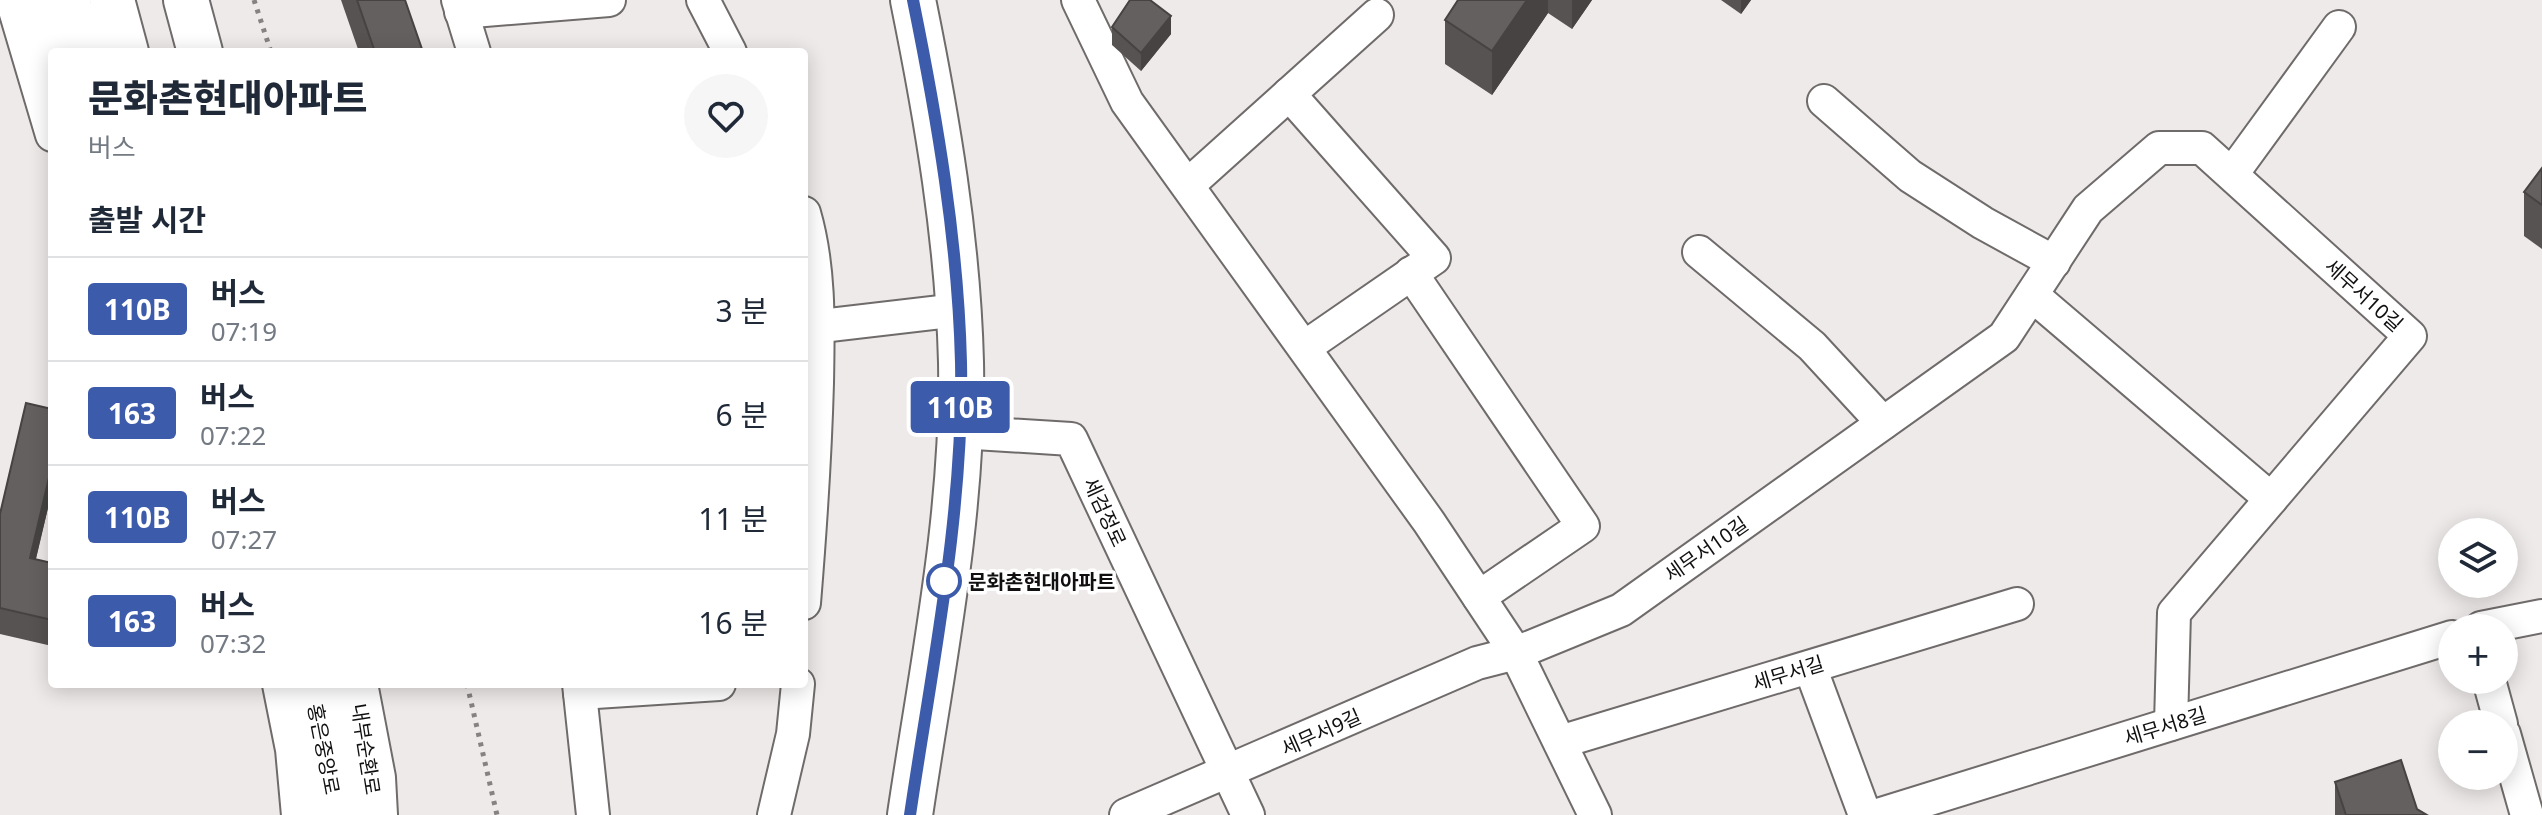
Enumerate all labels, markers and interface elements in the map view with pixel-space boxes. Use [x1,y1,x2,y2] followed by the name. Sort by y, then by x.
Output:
[88,71,368,123] text: 문화촌현대아파트
[684,74,768,158] button: heart
[88,129,136,165] text: 버스
[88,199,206,240] text: 출발 시간
[2319,253,2409,337] street label: 세무서10길
[211,272,266,313] text: 버스
[104,290,171,328] text: 110B
[715,290,768,331] text: 3 분
[211,313,277,349] text: 07:19
[200,376,255,417] text: 버스
[904,381,1016,433] line badge: 110B
[927,388,993,426] text: 110B
[108,394,156,432] text: 163
[715,394,768,435] text: 6 분
[200,417,266,453] text: 07:22
[1077,473,1133,551] street label: 세검정로
[211,480,266,521] text: 버스
[104,498,171,536] text: 110B
[698,498,768,539] text: 11 분
[1659,510,1753,588] street label: 세무서10길
[2438,518,2518,790] map controls
[2438,518,2518,598] button: layers
[211,521,277,557] text: 07:27
[927,564,961,598] marker: 문화촌현대아파트
[968,568,1115,595] place label: 문화촌현대아파트
[200,584,255,625] text: 버스
[108,602,156,640] text: 163
[698,602,768,643] text: 16 분
[2438,614,2518,694] button: +
[200,625,266,661] text: 07:32
[1749,649,1827,697] street label: 세무서길
[302,701,346,797] street label: 홍은중앙로
[345,701,387,797] street label: 내부순환로
[2120,701,2210,751] street label: 세무서8길
[1277,702,1365,762] street label: 세무서9길
[2438,710,2518,790] button: −

